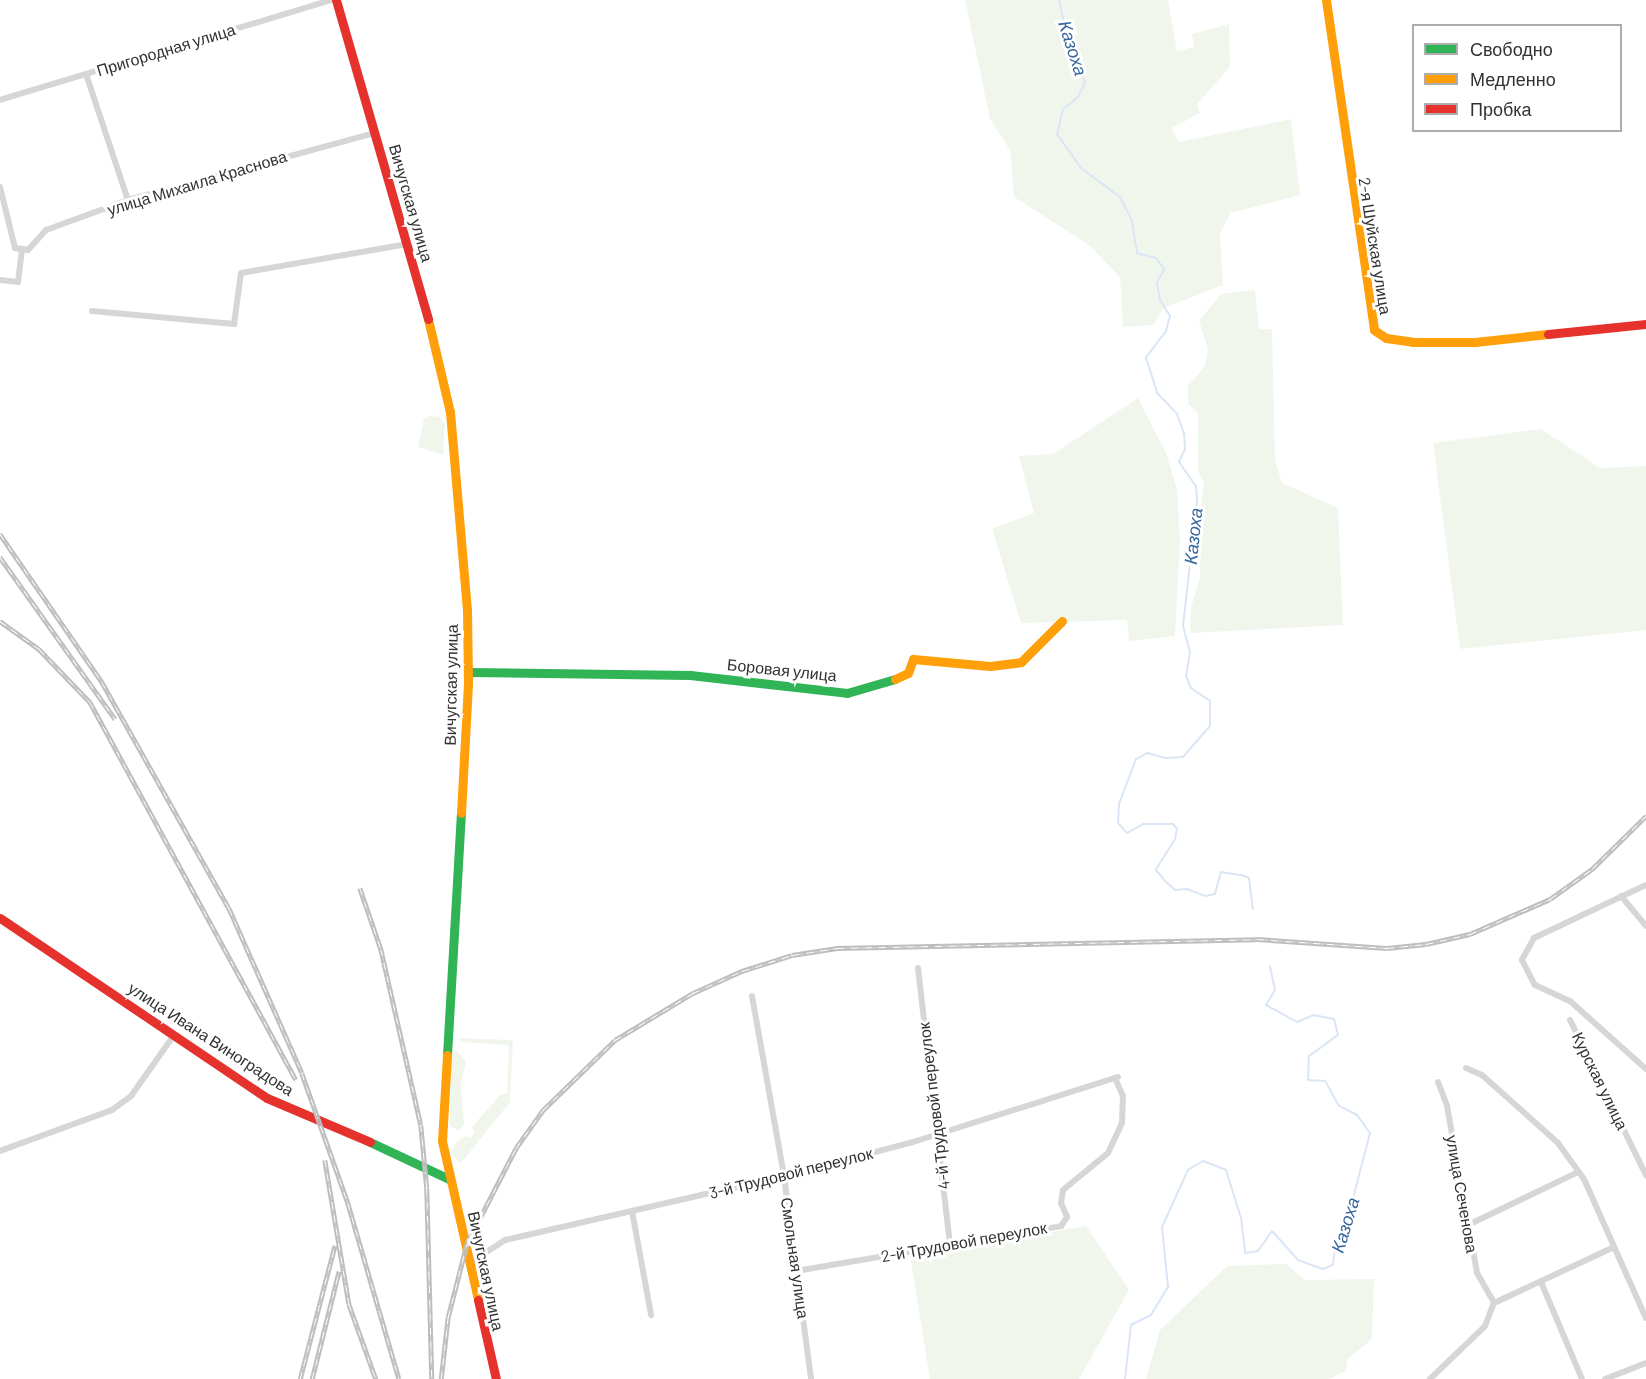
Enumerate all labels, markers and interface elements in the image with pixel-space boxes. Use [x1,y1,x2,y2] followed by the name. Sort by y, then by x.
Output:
[1054,18,1092,78] water label: Казоха
[94,20,238,80] street label: Пригородная улица
[1412,24,1622,132] legend
[1470,38,1553,60] text: Свободно
[1470,68,1556,90] text: Медленно
[1470,98,1532,120] text: Пробка
[385,142,437,264] street label: Вичугская улица
[105,147,289,219] street label: улица Михаила Краснова
[1355,176,1395,316] street label: 2-я Шуйская улица
[1179,507,1207,565] water label: Казоха
[440,624,462,746] street label: Вичугская улица
[726,655,838,685] street label: Боровая улица
[125,978,297,1100] street label: улица Ивана Виноградова
[914,1021,954,1191] street label: 4-й Трудовой переулок
[1568,1029,1632,1133] street label: Курская улица
[1442,1134,1482,1254] street label: улица Сеченова
[707,1143,875,1203] street label: 3-й Трудовой переулок
[1326,1195,1364,1255] water label: Казоха
[777,1196,813,1320] street label: Смольная улица
[464,1210,508,1332] street label: Вичугская улица
[880,1218,1048,1266] street label: 2-й Трудовой переулок

